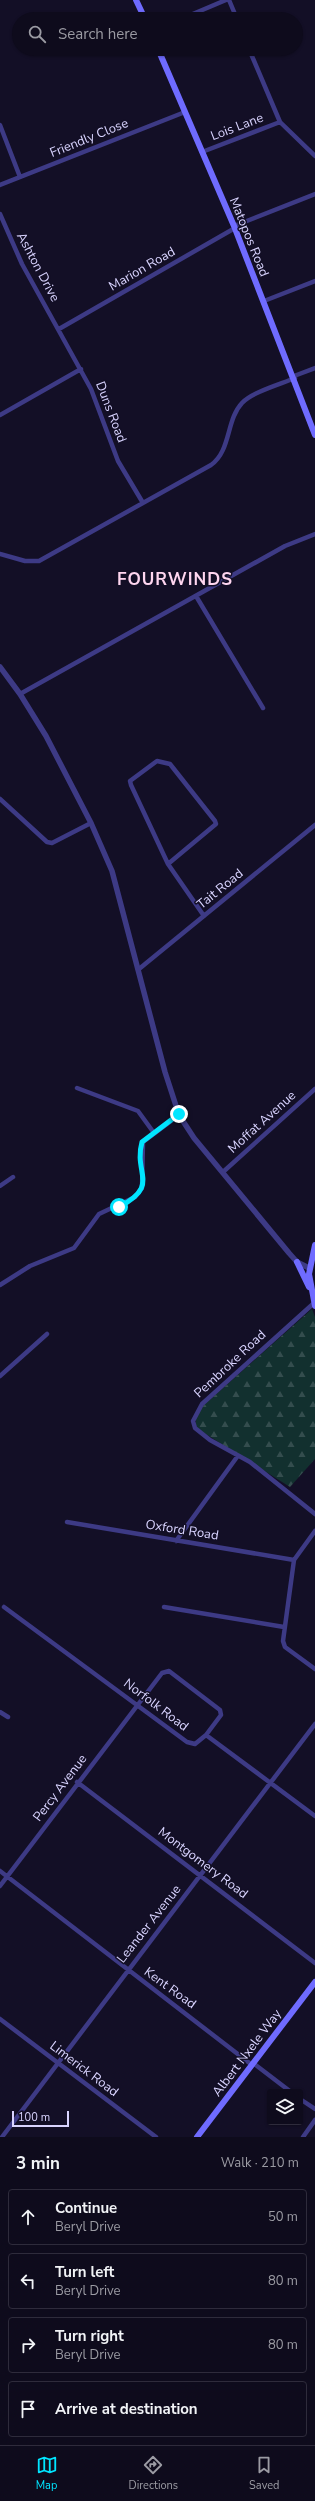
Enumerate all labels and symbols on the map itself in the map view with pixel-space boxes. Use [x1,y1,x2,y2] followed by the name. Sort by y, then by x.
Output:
[208,109,266,145] street label: Lois Lane
[47,114,131,162] street label: Friendly Close
[225,195,273,279] street label: Matopos Road
[12,229,64,305] street label: Ashton Drive
[106,243,178,295] street label: Marion Road
[91,379,131,445] street label: Duns Road
[117,568,233,591] district label: FOURWINDS
[193,865,247,913] street label: Tait Road
[224,1087,300,1157] street label: Moffat Avenue
[170,1105,188,1123] route end
[110,1198,128,1216] route start
[190,1326,270,1402] street label: Pembroke Road
[144,1515,220,1545] street label: Oxford Road
[120,1675,192,1735] street label: Norfolk Road
[29,1751,91,1825] street label: Percy Avenue
[154,1823,252,1903] street label: Montgomery Road
[113,1881,185,1967] street label: Leander Avenue
[140,1963,200,2013] street label: Kent Road
[208,2005,286,2100] street label: Albert Nxele Way
[46,2037,122,2101] street label: Limerick Road
[12,2109,69,2128] scale bar

